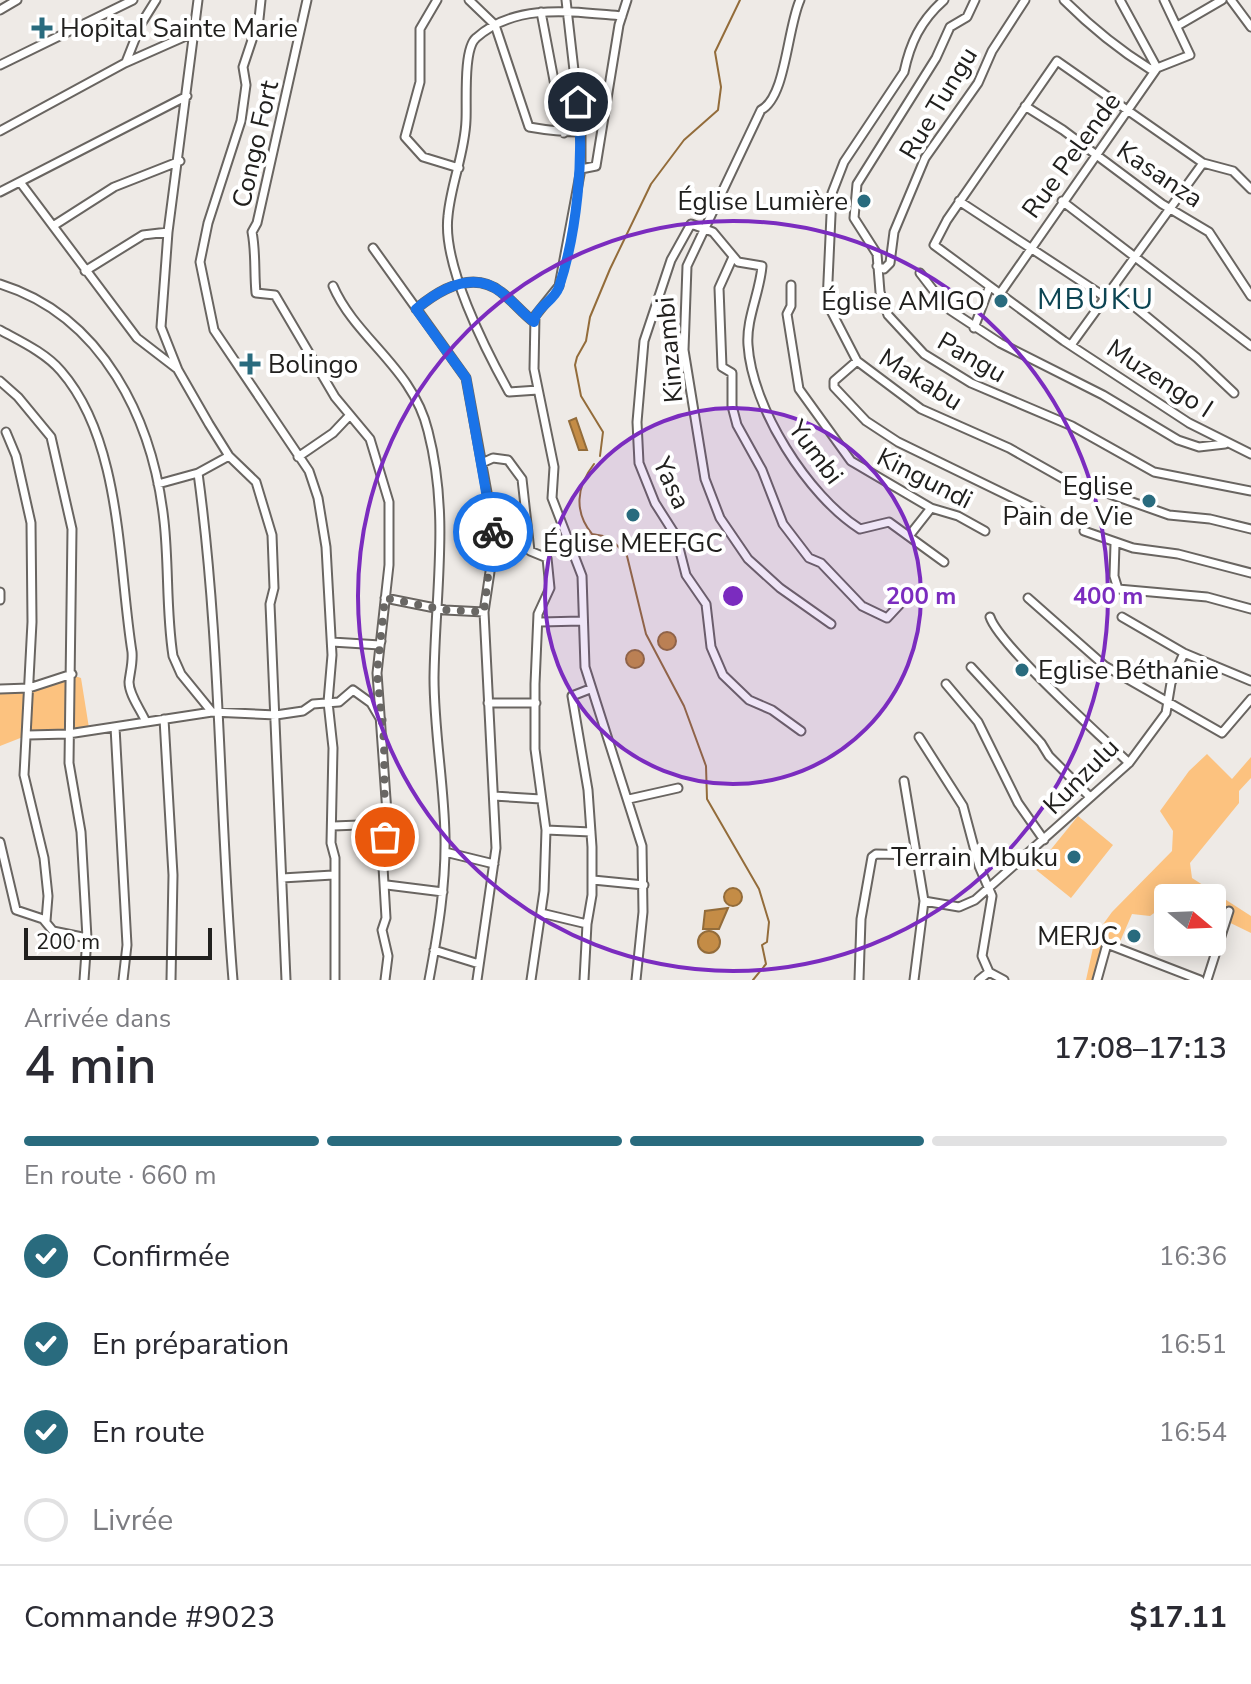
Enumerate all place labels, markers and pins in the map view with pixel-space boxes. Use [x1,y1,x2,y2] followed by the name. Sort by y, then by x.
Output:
[60,11,298,46] place label: Hopital Sainte Marie
[31,17,53,39] marker: Hopital Sainte Marie
[544,68,612,136] pin
[677,184,848,219] place label: Église Lumière
[855,192,873,210] marker: Église Lumière
[821,284,985,319] place label: Église AMIGO
[992,292,1010,310] marker: Église AMIGO
[268,347,358,382] place label: Bolingo
[239,353,261,375] marker: Bolingo
[1002,469,1133,534] place label: Eglise Pain de Vie
[1140,492,1158,510] marker: Eglise Pain de Vie
[624,506,642,524] marker: Église MEEFGC
[543,526,723,561] place label: Église MEEFGC
[719,582,747,610] centre of rings
[1038,653,1219,688] place label: Eglise Béthanie
[1013,661,1031,679] marker: Eglise Béthanie
[351,803,419,871] pin
[891,840,1058,875] place label: Terrain Mbuku
[1065,848,1083,866] marker: Terrain Mbuku
[1037,919,1118,954] place label: MERJC
[1125,927,1143,945] marker: MERJC

